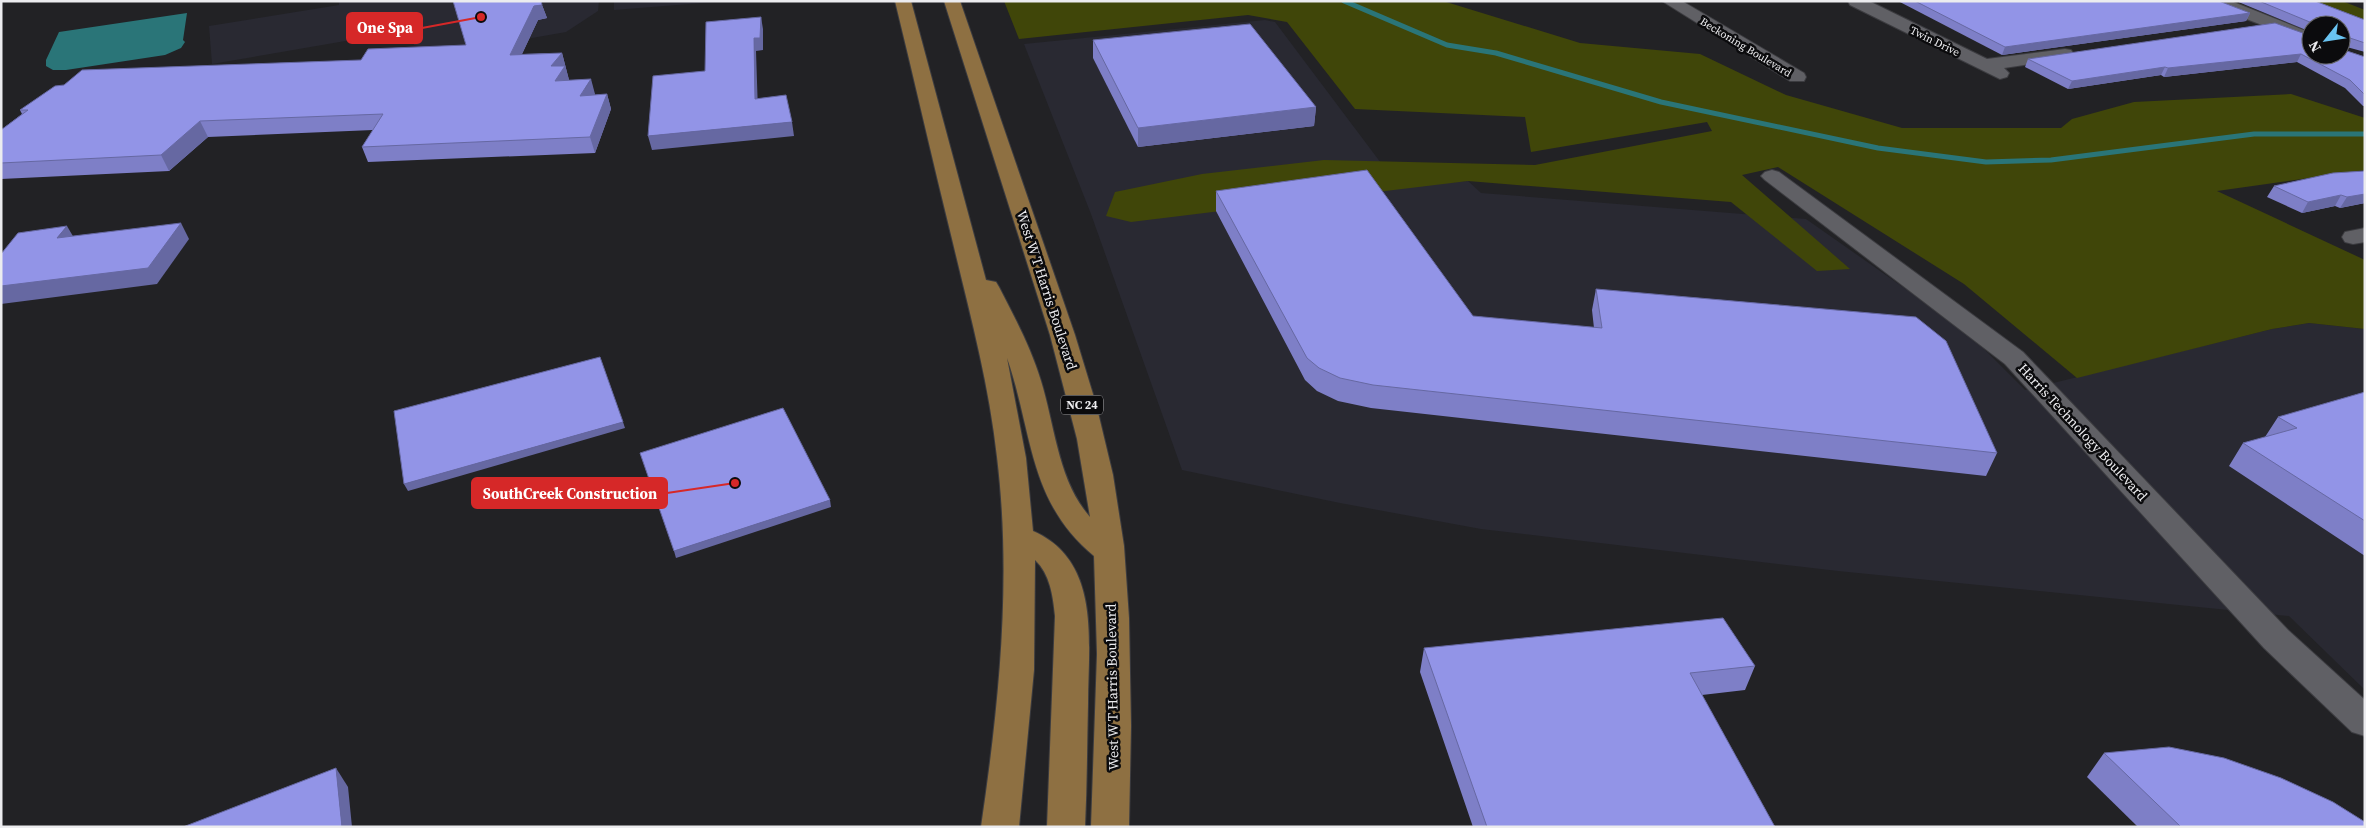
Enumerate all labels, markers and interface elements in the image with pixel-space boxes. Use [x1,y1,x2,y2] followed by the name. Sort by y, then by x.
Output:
[347,13,422,43] callout: One Spa
[1697,14,1795,81] street label: Beckoning Boulevard
[2301,15,2351,65] north arrow
[357,17,414,38] text: One Spa
[1907,23,1963,60] street label: Twin Drive
[2304,37,2326,56] text: N
[1012,208,1082,373] street label: West W T Harris Boulevard
[2014,359,2152,505] street label: Harris Technology Boulevard
[1061,396,1103,414] road number: NC 24
[472,478,667,508] callout: SouthCreek Construction
[483,483,657,504] text: SouthCreek Construction
[1101,603,1123,771] street label: West W T Harris Boulevard

